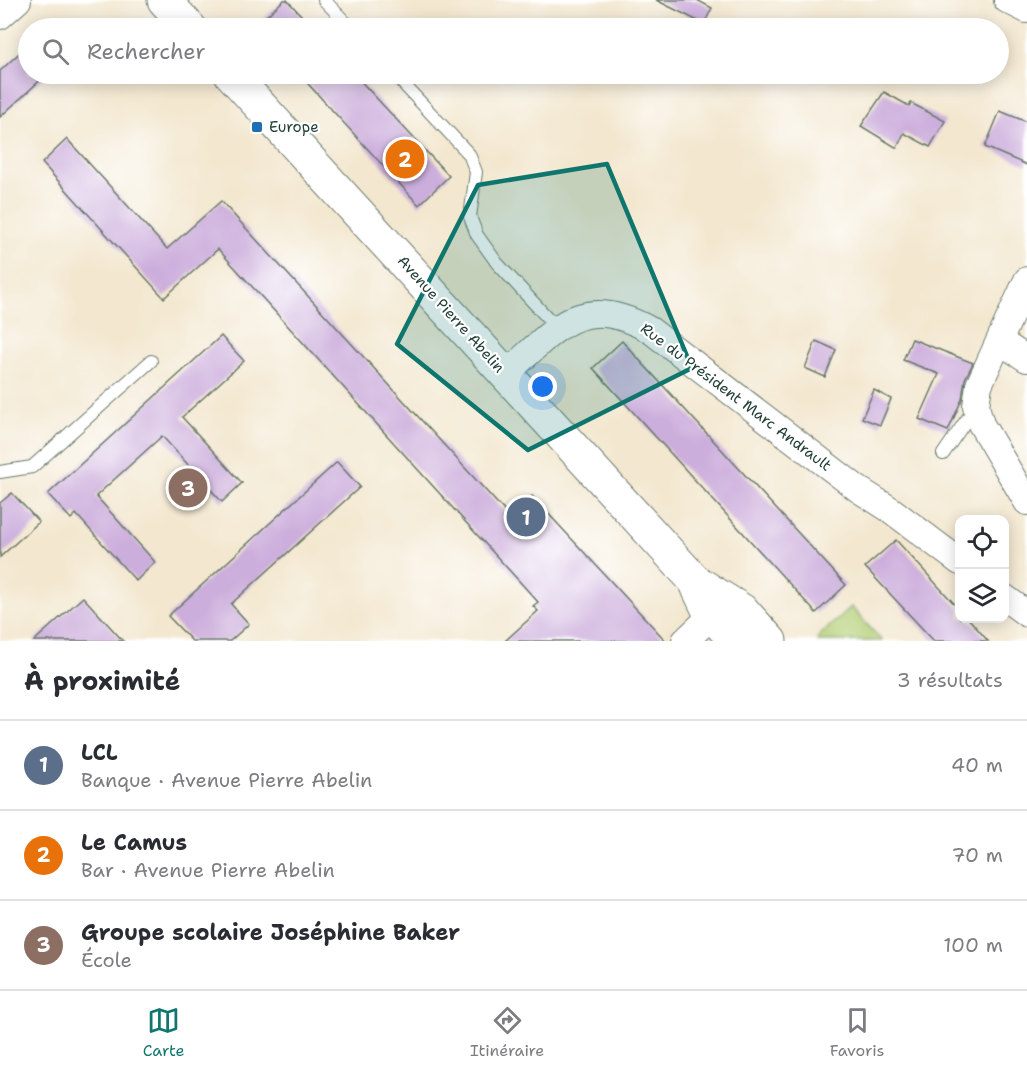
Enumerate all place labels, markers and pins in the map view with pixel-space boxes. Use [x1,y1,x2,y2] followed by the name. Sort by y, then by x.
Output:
[269,117,319,137] place label: Europe
[250,120,264,134] marker: Europe
[386,136,424,182] pin: 2
[168,466,207,510] pin: 3
[506,494,546,540] pin: 1

